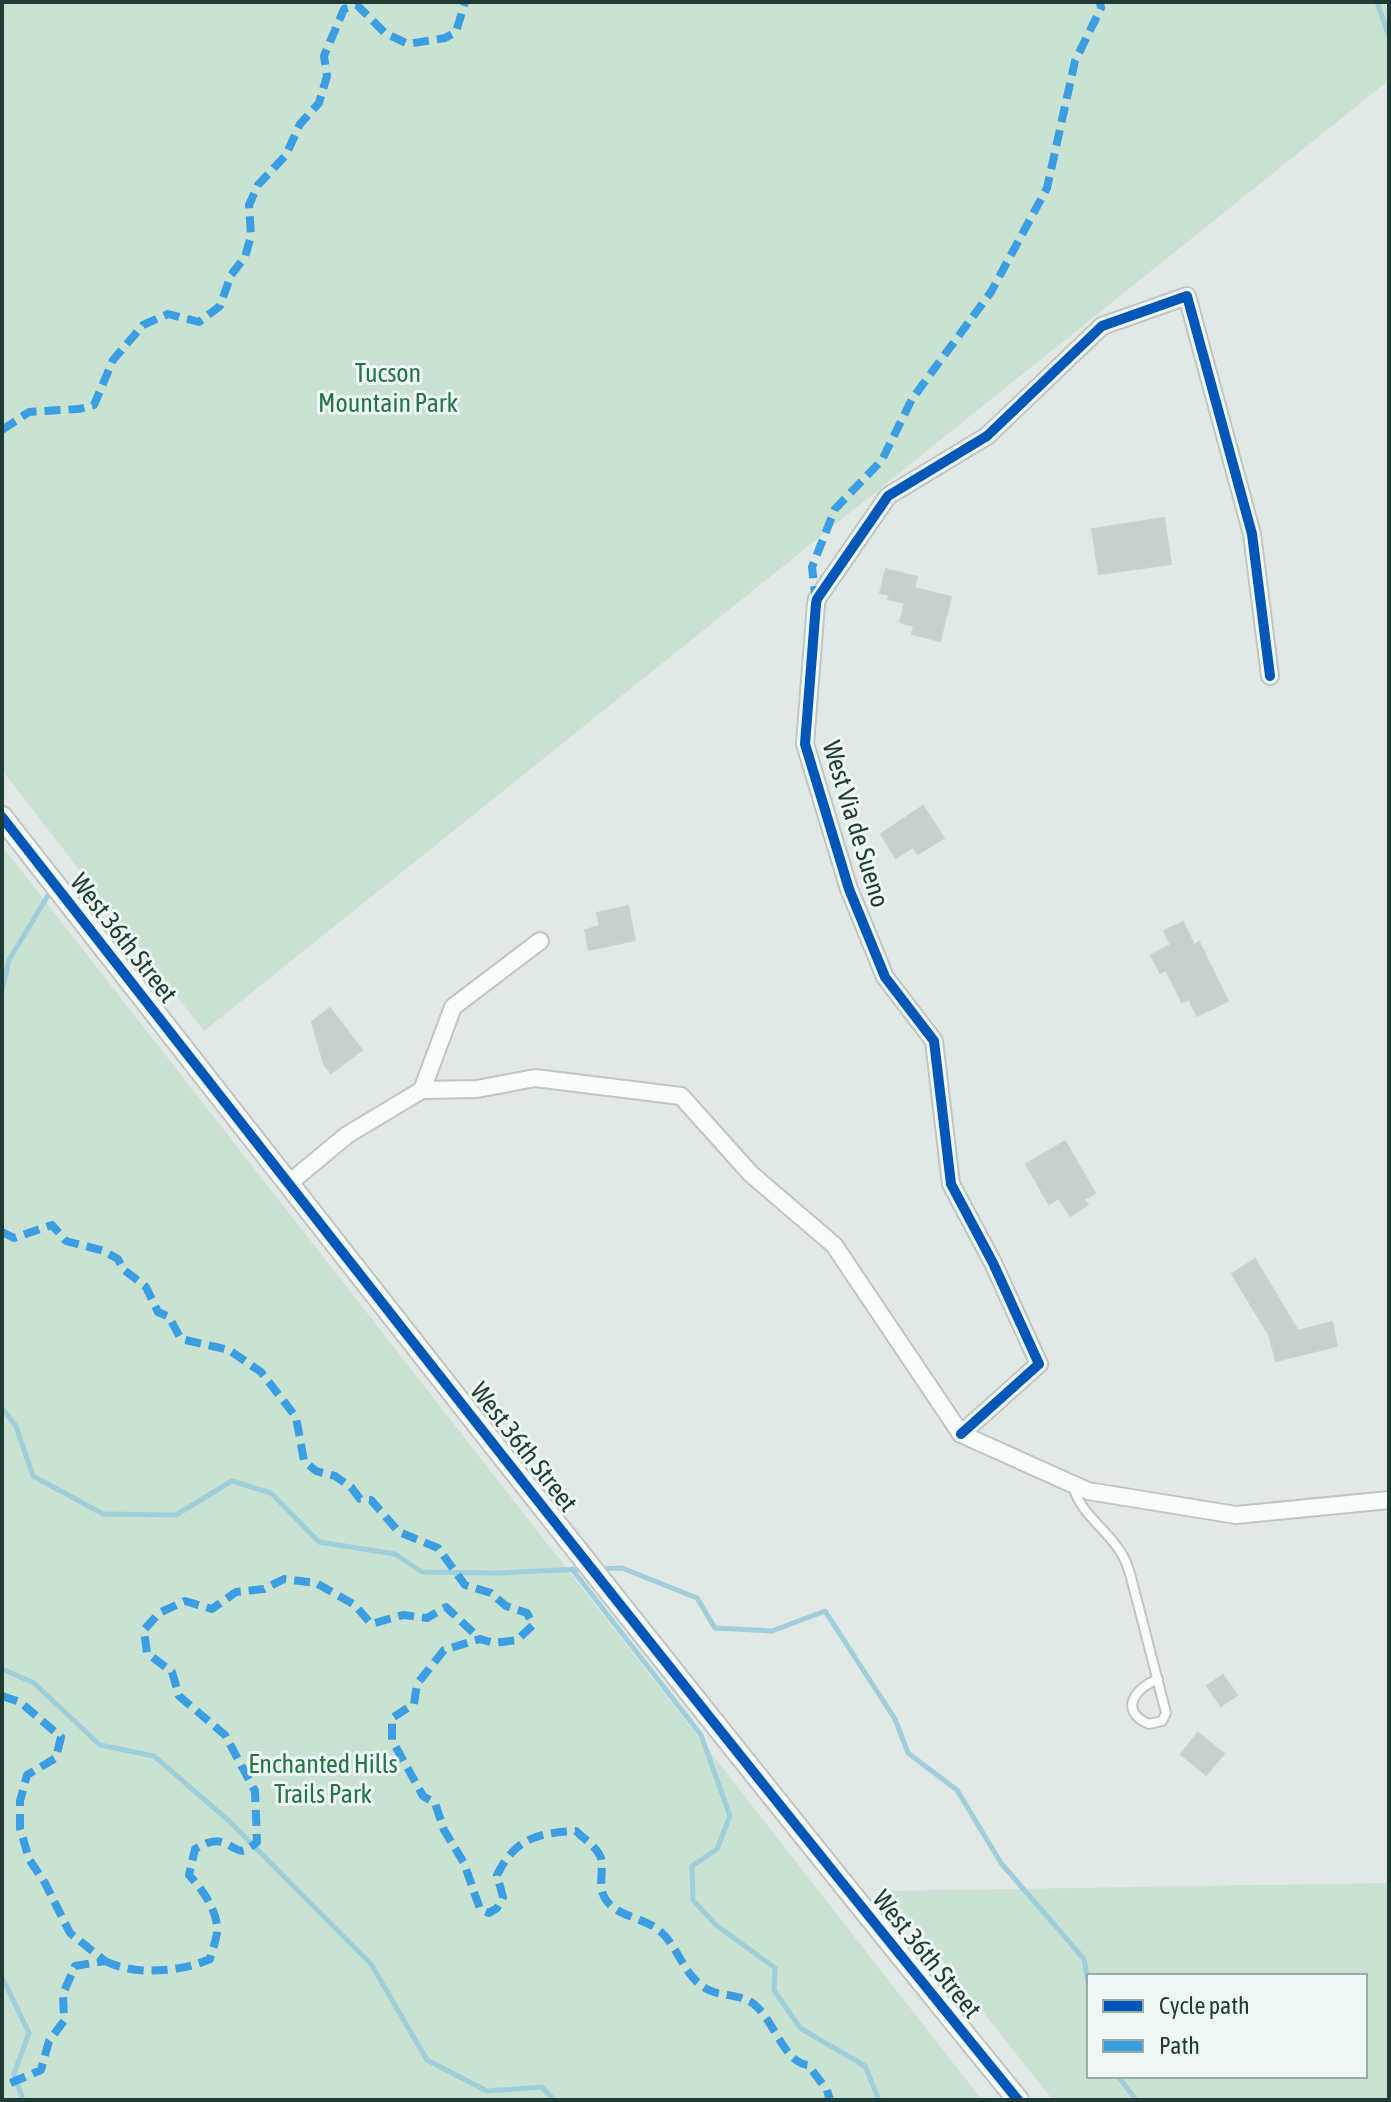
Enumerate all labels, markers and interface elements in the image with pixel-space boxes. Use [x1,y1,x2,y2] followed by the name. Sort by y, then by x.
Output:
[318,358,458,418] park label: Tucson Mountain Park
[816,737,896,911] street label: West Via de Sueno
[64,868,184,1008] street label: West 36th Street
[464,1377,584,1517] street label: West 36th Street
[248,1749,398,1809] park label: Enchanted Hills Trails Park
[866,1884,988,2024] street label: West 36th Street
[1087,1974,1367,2078] legend
[1159,1992,1250,2019] text: Cycle path
[1159,2032,1200,2059] text: Path

